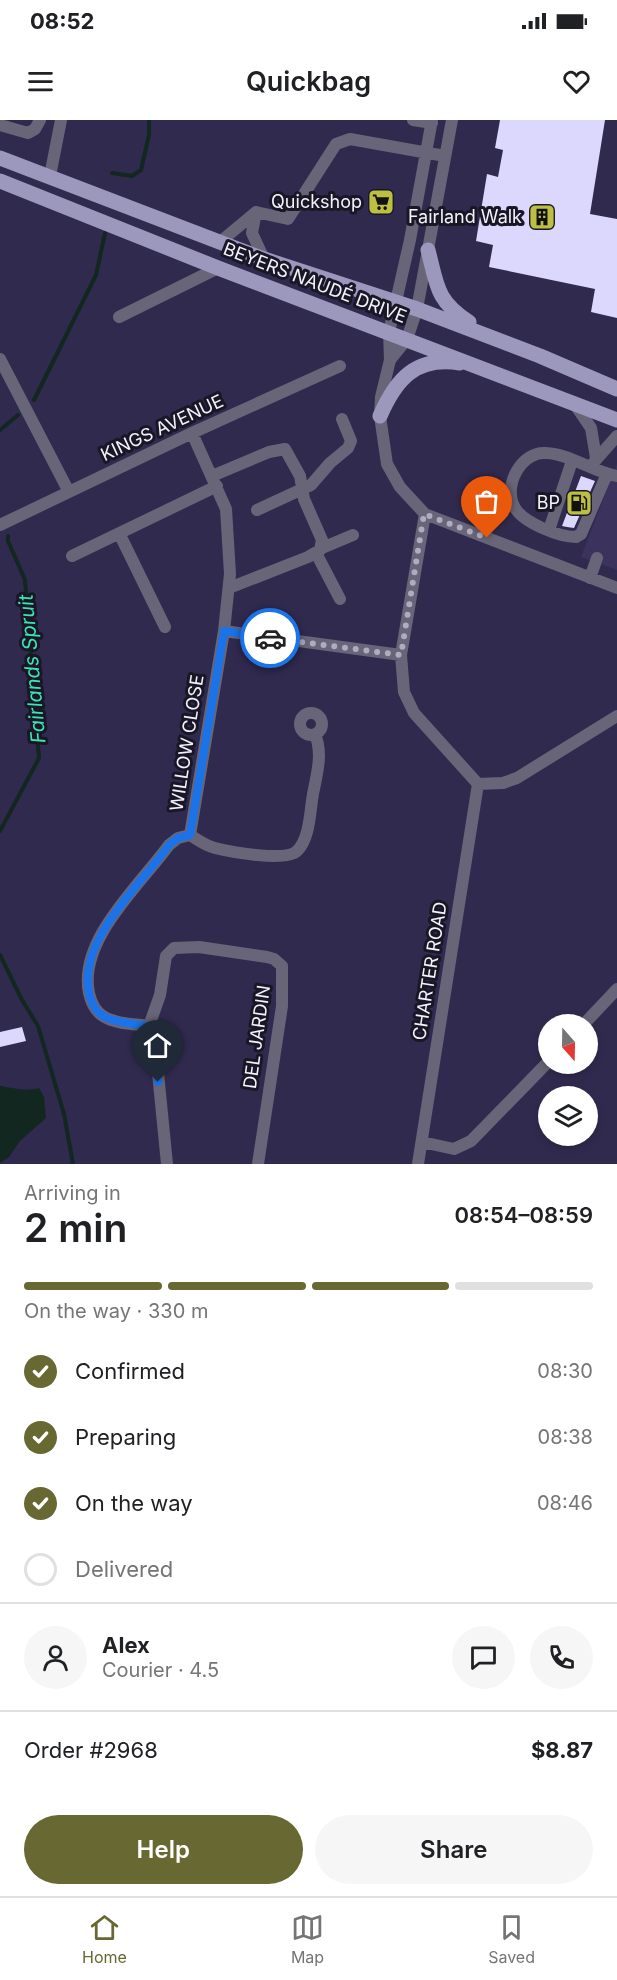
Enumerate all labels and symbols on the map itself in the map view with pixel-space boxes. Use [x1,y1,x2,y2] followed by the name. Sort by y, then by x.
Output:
[366,187,396,217] supermarket icon: Quickshop
[271,191,362,212] place label: Quickshop
[527,202,557,232] building icon: Fairland Walk
[408,206,522,227] place label: Fairland Walk
[221,237,410,327] street label: BEYERS NAUDÉ DRIVE
[97,390,226,465] street label: KINGS AVENUE
[461,476,512,538] pin
[564,488,594,518] fuel station icon: BP
[537,492,560,513] place label: BP
[14,593,50,744] water label: Fairlands Spruit
[240,608,300,668] courier
[165,673,208,813] street label: WILLOW CLOSE
[408,900,451,1042] street label: CHARTER ROAD
[239,984,274,1090] street label: DEL JARDIN
[538,1014,598,1074] north arrow
[132,1020,183,1082] pin

